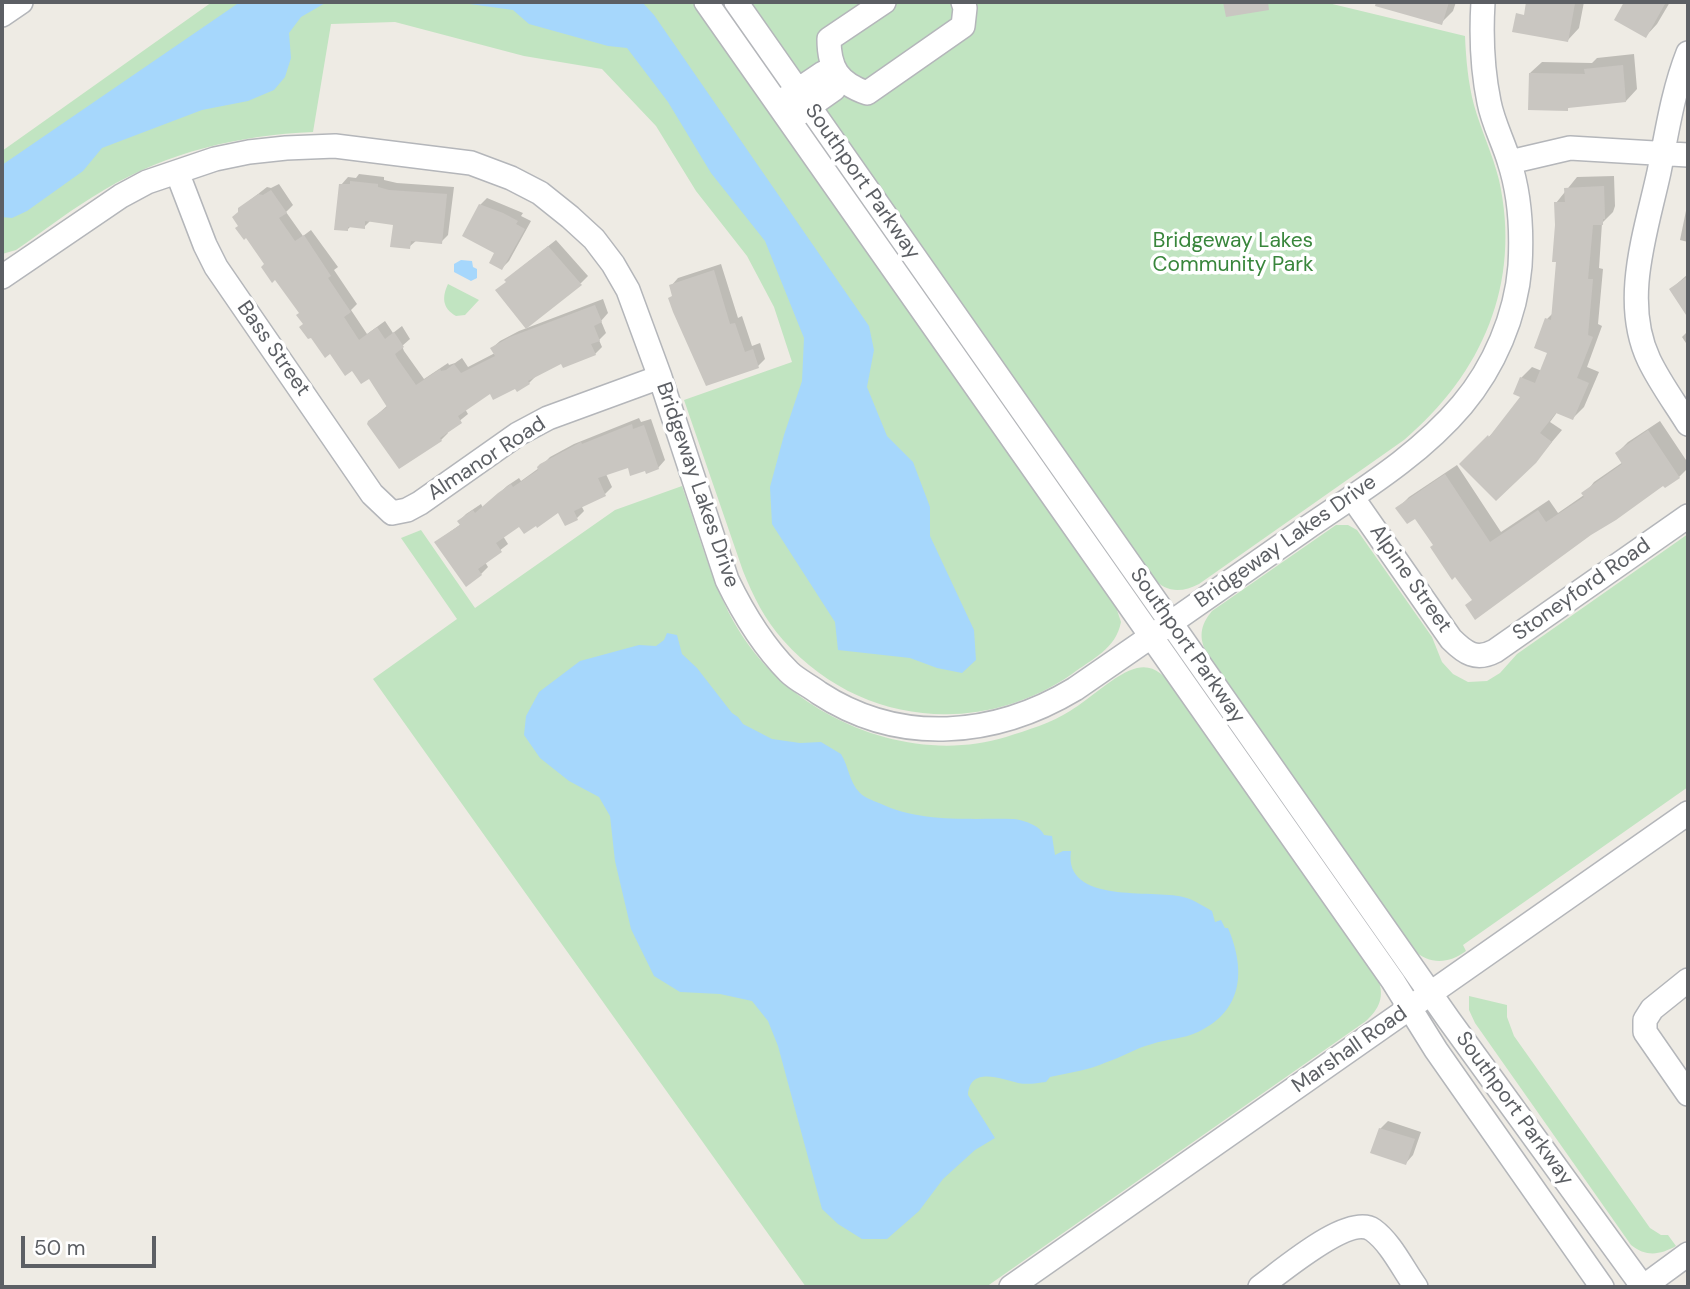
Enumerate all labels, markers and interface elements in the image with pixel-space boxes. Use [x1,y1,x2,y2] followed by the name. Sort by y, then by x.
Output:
[799,99,925,265] street label: Southport Parkway
[1152,228,1314,278] park label: Bridgeway Lakes Community Park
[231,297,315,401] street label: Bass Street
[650,379,744,591] street label: Bridgeway Lakes Drive
[423,412,551,506] street label: Almanor Road
[1190,470,1382,614] street label: Bridgeway Lakes Drive
[1364,520,1456,638] street label: Alpine Street
[1508,533,1656,647] street label: Stoneyford Road
[1124,563,1250,729] street label: Southport Parkway
[1288,1001,1412,1099] street label: Marshall Road
[1450,1027,1578,1191] street label: Southport Parkway
[24,1222,159,1266] scale bar
[34,1234,85,1262] text: 50 m

